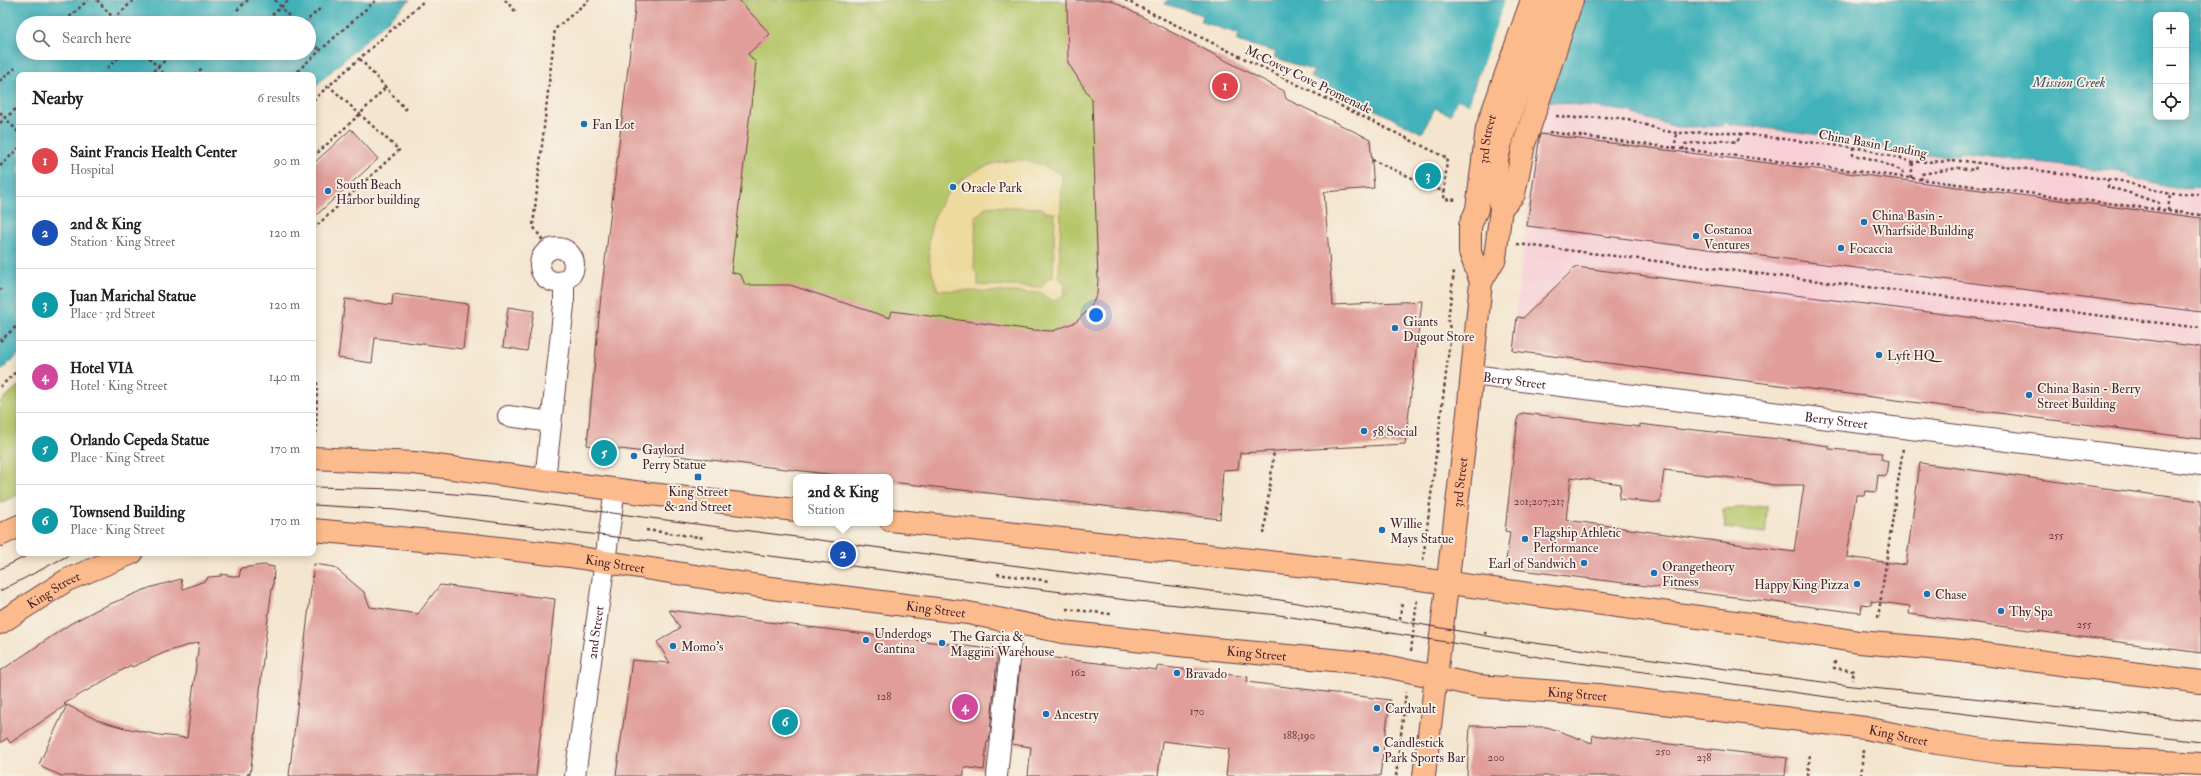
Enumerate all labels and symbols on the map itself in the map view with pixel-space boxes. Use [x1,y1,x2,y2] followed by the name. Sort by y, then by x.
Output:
[1242,42,1375,119] street label: McCovey Cove Promenade
[1212,71,1238,101] pin: 1
[2031,74,2106,91] water label: Mission Creek
[1476,112,1500,165] street label: 3rd Street
[592,117,635,133] place label: Fan Lot
[579,119,589,129] marker: Fan Lot
[1817,127,1929,162] street label: China Basin Landing
[1415,161,1441,191] pin: 3
[336,177,420,208] place label: South Beach Harbor building
[961,180,1023,196] place label: Oracle Park
[948,182,958,192] marker: Oracle Park
[323,186,333,196] marker: South Beach Harbor building
[1871,208,1975,239] place label: China Basin - Wharfside Building
[1859,217,1869,227] marker: China Basin - Wharfside Building
[1704,222,1753,253] place label: Costanoa Ventures
[1691,231,1701,241] marker: Costanoa Ventures
[1849,241,1894,257] place label: Focaccia
[1836,243,1846,253] marker: Focaccia
[1086,305,1106,325] your location
[1403,314,1475,345] place label: Giants Dugout Store
[1390,323,1400,333] marker: Giants Dugout Store
[1887,348,1943,365] place label: Lyft HQ
[1874,350,1884,360] marker: Lyft HQ
[1482,369,1547,393] street label: Berry Street
[2037,381,2141,412] place label: China Basin - Berry Street Building
[2024,390,2034,400] marker: China Basin - Berry Street Building
[1804,409,1869,433] street label: Berry Street
[1372,424,1418,440] place label: 58 Social
[1359,426,1369,436] marker: 58 Social
[591,438,617,468] pin: 5
[642,442,707,474] place label: Gaylord Perry Statue
[629,451,639,461] marker: Gaylord Perry Statue
[1450,456,1472,508] street label: 3rd Street
[693,472,703,482] marker: King Street & 2nd Street
[664,484,732,515] place label: King Street & 2nd Street
[1514,495,1564,508] house number: 201;207;213
[1389,516,1454,548] place label: Willie Mays Statue
[1377,525,1387,535] marker: Willie Mays Statue
[1533,525,1621,556] place label: Flagship Athletic Performance
[2048,529,2064,542] house number: 255
[1520,534,1530,544] marker: Flagship Athletic Performance
[830,539,856,569] pin: 2
[584,552,646,577] street label: King Street
[1488,556,1576,572] place label: Earl of Sandwich
[1579,558,1589,568] marker: Earl of Sandwich
[1662,559,1735,590] place label: Orangetheory Fitness
[24,568,83,613] street label: King Street
[1649,568,1659,578] marker: Orangetheory Fitness
[1754,577,1850,594] place label: Happy King Pizza
[1852,579,1862,589] marker: Happy King Pizza
[1935,587,1967,603] place label: Chase
[1922,589,1932,599] marker: Chase
[905,598,966,622] street label: King Street
[2009,604,2054,621] place label: Thy Spa
[584,605,608,660] street label: 2nd Street
[1996,606,2006,616] marker: Thy Spa
[2076,618,2092,631] house number: 255
[874,626,932,657] place label: Underdogs Cantina
[950,629,1055,660] place label: The Garcia & Maggini Warehouse
[861,635,871,645] marker: Underdogs Cantina
[937,638,947,648] marker: The Garcia & Maggini Warehouse
[681,639,724,655] place label: Momo's
[668,641,678,651] marker: Momo's
[1226,643,1287,665] street label: King Street
[1071,666,1086,679] house number: 162
[1185,666,1227,682] place label: Bravado
[1172,668,1182,678] marker: Bravado
[1547,684,1608,705] street label: King Street
[877,690,891,703] house number: 128
[952,692,978,722] pin: 4
[1385,701,1436,717] place label: Cardvault
[1372,703,1382,713] marker: Cardvault
[1190,705,1205,718] house number: 170
[772,707,798,737] pin: 6
[1053,707,1099,724] place label: Ancestry
[1041,709,1051,719] marker: Ancestry
[1868,722,1929,750] street label: King Street
[1283,729,1315,742] house number: 188;190
[1384,735,1466,767] place label: Candlestick Park Sports Bar
[1371,744,1381,754] marker: Candlestick Park Sports Bar
[1655,745,1671,758] house number: 250
[1488,751,1505,764] house number: 200
[1697,751,1711,764] house number: 238

